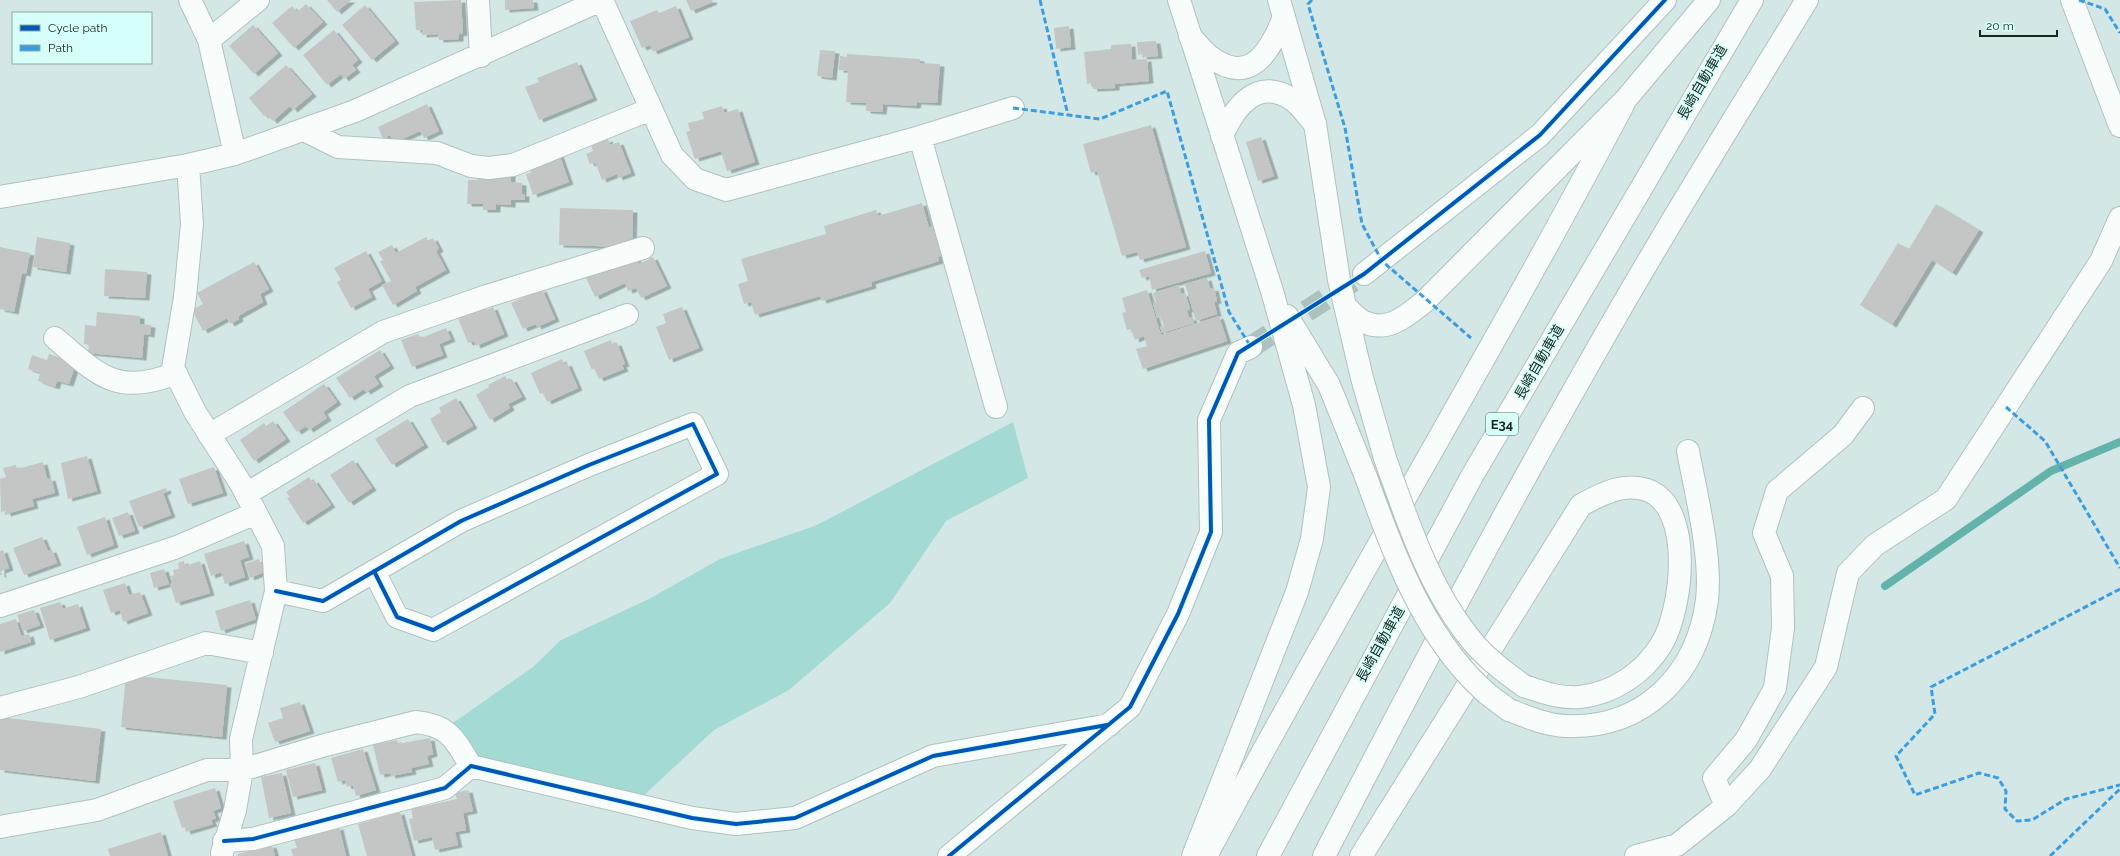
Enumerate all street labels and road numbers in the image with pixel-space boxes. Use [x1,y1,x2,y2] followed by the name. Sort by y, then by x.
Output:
[1674,42,1730,122] street label: 長崎自動車道
[1511,322,1567,402] street label: 長崎自動車道
[1486,413,1518,435] road number: E34
[1353,603,1407,685] street label: 長崎自動車道

